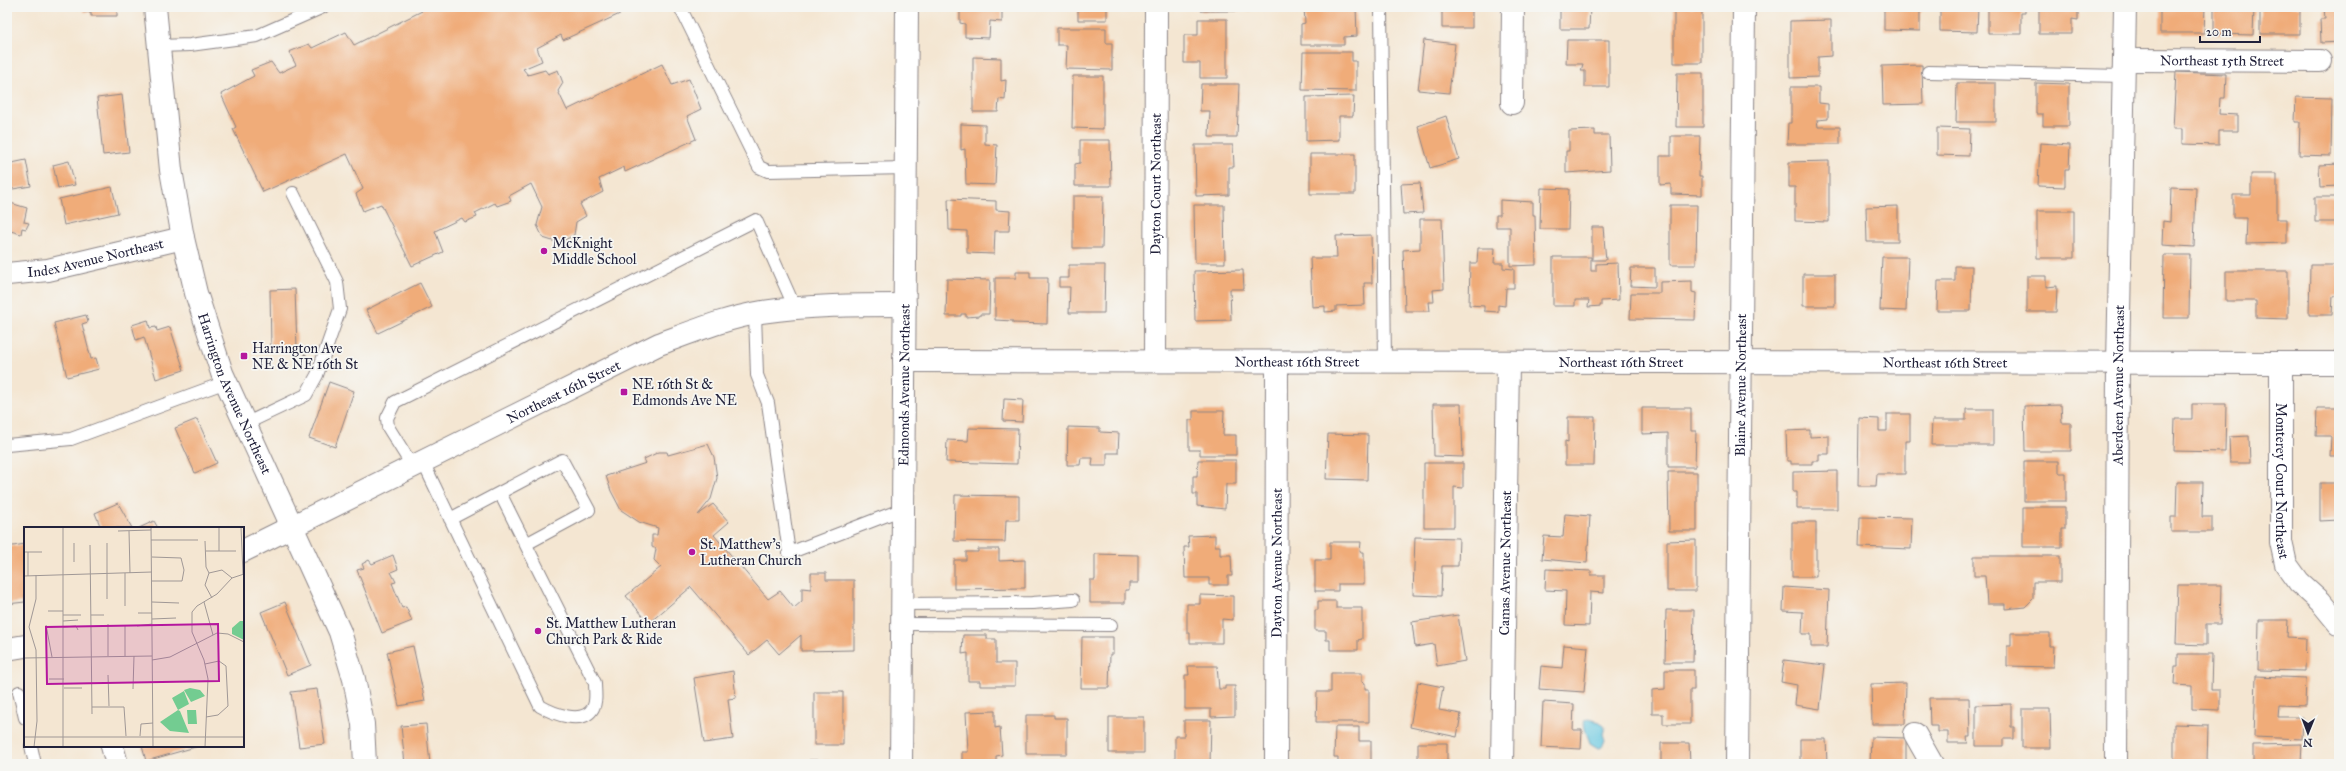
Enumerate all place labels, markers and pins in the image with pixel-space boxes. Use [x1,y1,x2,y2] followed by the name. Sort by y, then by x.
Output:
[552,235,637,268] place label: McKnight Middle School
[539,246,549,256] marker: McKnight Middle School
[252,340,358,373] place label: Harrington Ave NE & NE 16th St
[239,351,249,361] marker: Harrington Ave NE & NE 16th St
[632,376,737,409] place label: NE 16th St & Edmonds Ave NE
[619,387,629,397] marker: NE 16th St & Edmonds Ave NE
[700,536,802,569] place label: St. Matthew's Lutheran Church
[687,547,697,557] marker: St. Matthew's Lutheran Church
[546,615,676,648] place label: St. Matthew Lutheran Church Park & Ride
[533,626,543,636] marker: St. Matthew Lutheran Church Park & Ride

